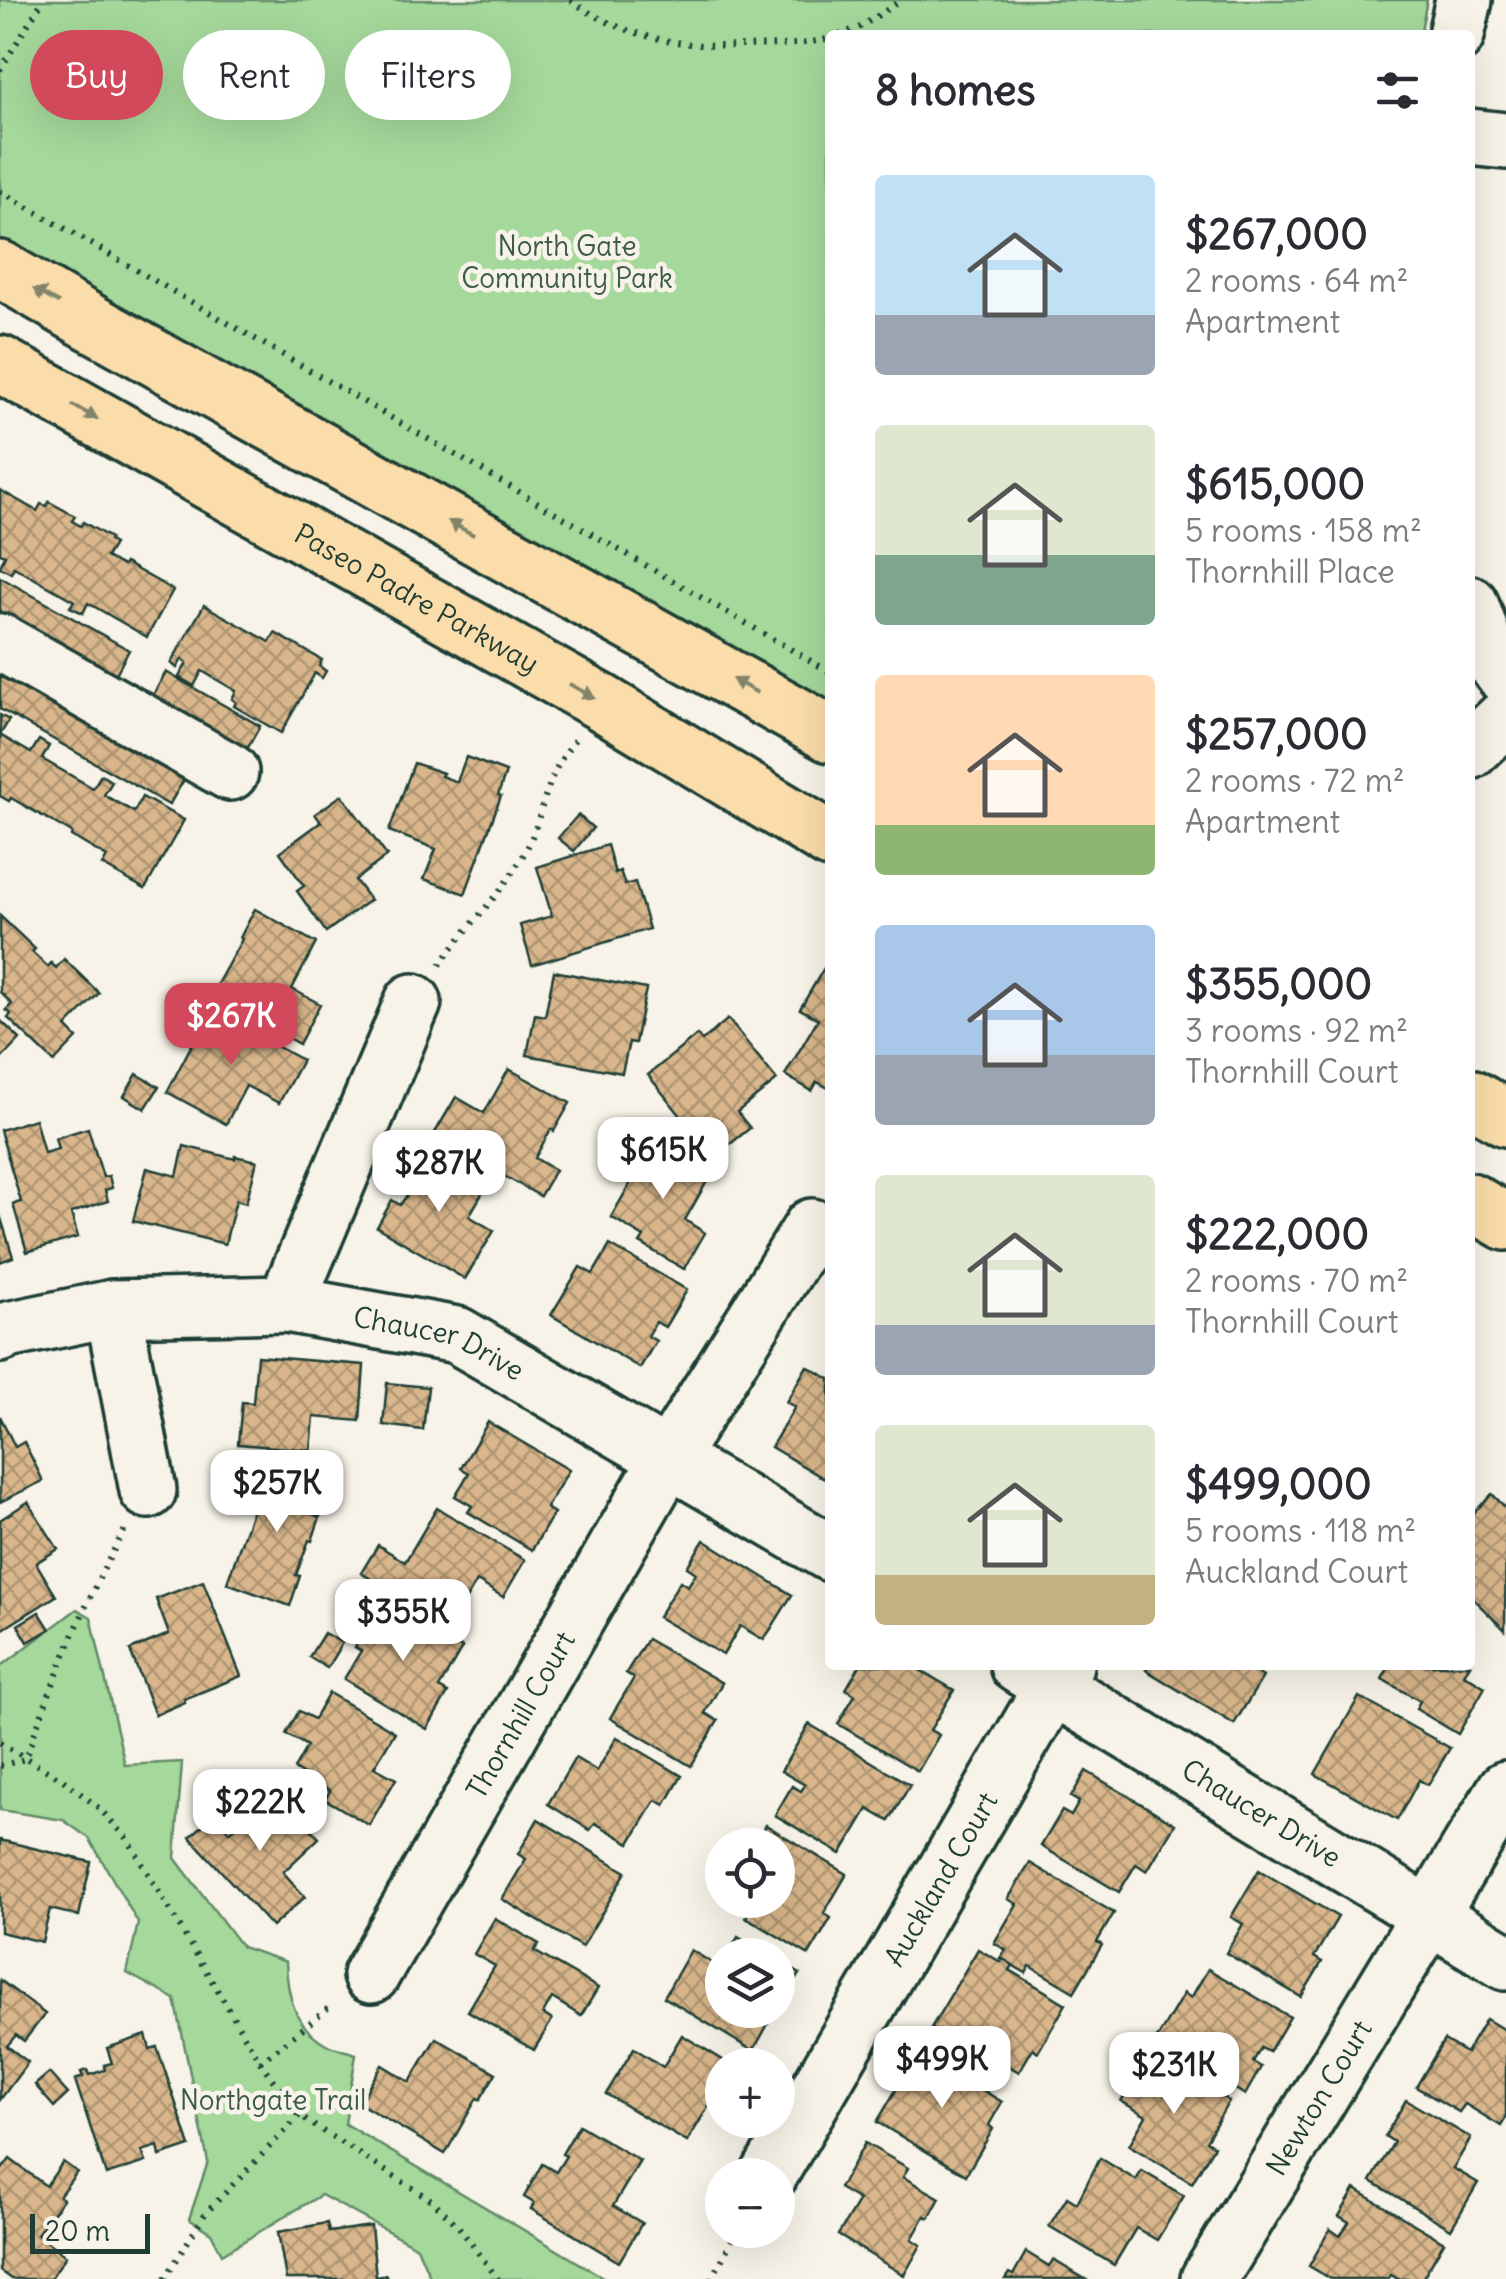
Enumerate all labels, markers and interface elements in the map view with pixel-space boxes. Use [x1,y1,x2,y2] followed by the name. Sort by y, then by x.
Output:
[30,30,163,120] chip: Buy
[183,30,325,120] chip: Rent
[345,30,511,120] chip: Filters
[1370,63,1425,118] icon: filters
[875,64,1036,116] text: 8 homes
[1185,208,1368,260] text: $267,000
[955,215,1075,335] icon: home
[461,228,673,296] park label: North Gate Community Park
[1185,260,1408,301] text: 2 rooms · 64 m²
[32,288,60,305] one-way arrow
[1185,301,1340,342] text: Apartment
[71,402,99,420] one-way arrow
[1185,458,1365,510] text: $615,000
[955,465,1075,585] icon: home
[1185,510,1422,551] text: 5 rooms · 158 m²
[288,515,545,681] street label: Paseo Padre Parkway
[446,520,475,537] one-way arrow
[1185,551,1395,592] text: Thornhill Place
[730,678,759,695] one-way arrow
[567,683,596,700] one-way arrow
[1185,708,1368,760] text: $257,000
[955,715,1075,835] icon: home
[1185,760,1405,801] text: 2 rooms · 72 m²
[1185,801,1340,842] text: Apartment
[1185,958,1372,1010] text: $355,000
[955,965,1075,1085] icon: home
[161,983,301,1068] pin: $267K
[186,995,276,1036] text: $267K
[1185,1010,1408,1051] text: 3 rooms · 92 m²
[1185,1051,1399,1092] text: Thornhill Court
[593,1117,733,1202] pin: $615K
[619,1129,707,1170] text: $615K
[369,1130,509,1215] pin: $287K
[394,1142,484,1183] text: $287K
[1185,1208,1369,1260] text: $222,000
[955,1215,1075,1335] icon: home
[1185,1260,1408,1301] text: 2 rooms · 70 m²
[350,1299,531,1388] street label: Chaucer Drive
[1185,1301,1399,1342] text: Thornhill Court
[207,1450,347,1535] pin: $257K
[1185,1458,1372,1510] text: $499,000
[232,1462,322,1503] text: $257K
[955,1465,1075,1585] icon: home
[1185,1510,1416,1551] text: 5 rooms · 118 m²
[1185,1551,1408,1592] text: Auckland Court
[333,1579,473,1664] pin: $355K
[357,1591,449,1632] text: $355K
[458,1625,583,1805] street label: Thornhill Court
[1175,1751,1348,1875] street label: Chaucer Drive
[190,1769,330,1854] pin: $222K
[215,1781,305,1822] text: $222K
[876,1786,1005,1973] street label: Auckland Court
[705,1828,795,2248] map controls
[705,1828,795,1918] button: locate
[705,1938,795,2028] button: layers
[1258,2013,1380,2182] street label: Newton Court
[872,2026,1012,2111] pin: $499K
[1104,2032,1244,2117] pin: $231K
[896,2038,988,2079] text: $499K
[1131,2044,1217,2085] text: $231K
[705,2048,795,2138] button: +
[180,2082,366,2118] park label: Northgate Trail
[705,2158,795,2248] button: −
[30,2209,150,2254] scale bar
[45,2213,110,2249] text: 20 m

